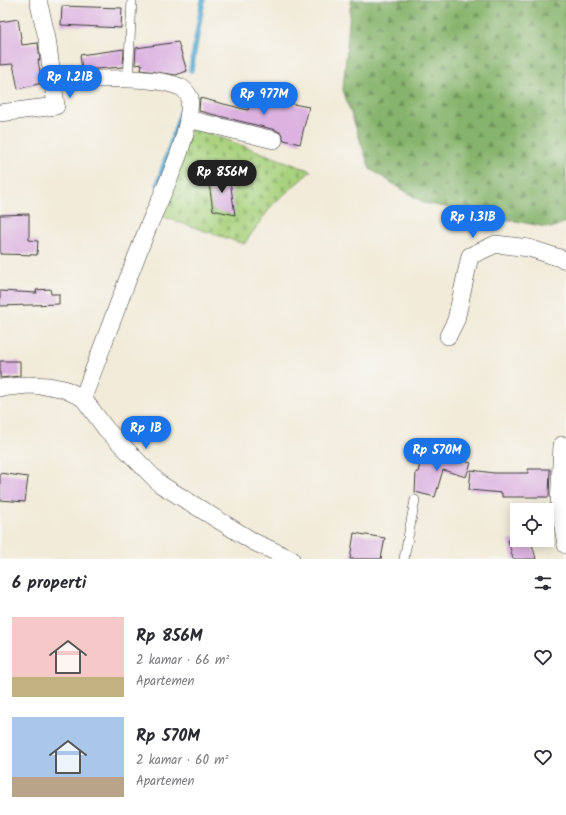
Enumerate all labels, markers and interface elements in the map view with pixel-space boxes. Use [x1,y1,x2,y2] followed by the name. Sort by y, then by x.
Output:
[29,65,111,99] pin: Rp 1.21B
[47,67,93,88] text: Rp 1.21B
[227,82,301,116] pin: Rp 977M
[240,84,288,105] text: Rp 977M
[185,160,259,194] pin: Rp 856M
[197,162,247,183] text: Rp 856M
[432,205,514,239] pin: Rp 1.31B
[450,207,496,228] text: Rp 1.31B
[118,416,174,450] pin: Rp 1B
[130,418,162,439] text: Rp 1B
[400,438,474,472] pin: Rp 570M
[412,440,462,461] text: Rp 570M
[510,503,554,547] map controls
[510,503,554,547] button: locate
[12,570,87,597] text: 6 properti
[532,572,554,594] icon: filters
[136,623,203,650] text: Rp 856M
[44,633,92,681] icon: home
[532,646,554,668] icon: heart
[136,650,229,671] text: 2 kamar · 66 m²
[136,671,195,692] text: Apartemen
[136,723,200,750] text: Rp 570M
[44,733,92,781] icon: home
[532,746,554,768] icon: heart
[136,750,229,771] text: 2 kamar · 60 m²
[136,771,195,792] text: Apartemen

